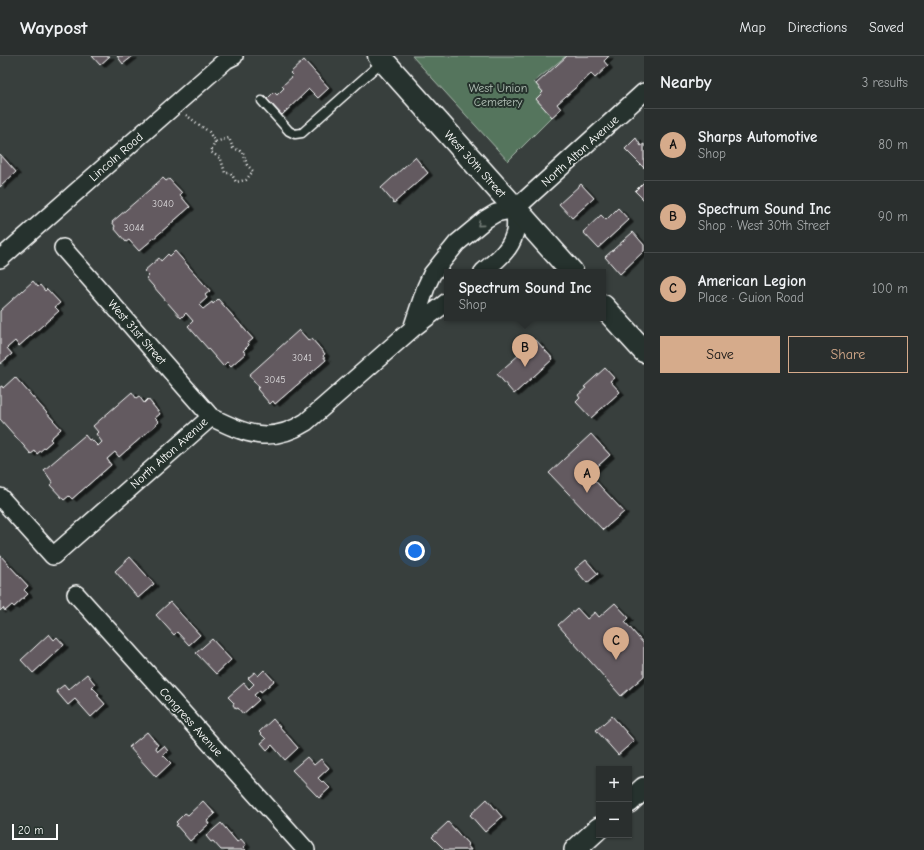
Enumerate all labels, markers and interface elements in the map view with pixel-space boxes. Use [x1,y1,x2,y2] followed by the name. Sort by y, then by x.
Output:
[20,17,88,39] text: Waypost
[739,19,766,36] text: Map
[788,19,847,36] text: Directions
[869,19,904,36] text: Saved
[660,73,711,92] text: Nearby
[862,75,908,90] text: 3 results
[469,81,527,109] park label: West Union Cemetery
[538,113,622,189] street label: North Alton Avenue
[441,128,509,201] street label: West 30th Street
[698,128,817,146] text: Sharps Automotive
[86,130,146,184] street label: Lincoln Road
[669,137,677,152] text: A
[878,137,908,152] text: 80 m
[698,146,726,161] text: Shop
[152,198,174,210] house number: 3040
[698,200,831,218] text: Spectrum Sound Inc
[669,209,677,224] text: B
[878,209,908,224] text: 90 m
[698,218,829,233] text: Shop · West 30th Street
[477,220,485,227] one-way arrow
[124,222,145,234] house number: 3044
[444,269,606,321] popup
[698,272,806,290] text: American Legion
[459,279,591,297] text: Spectrum Sound Inc
[669,281,677,296] text: C
[872,281,908,296] text: 100 m
[698,290,804,305] text: Place · Guion Road
[105,297,169,368] street label: West 31st Street
[459,297,487,312] text: Shop
[512,334,538,367] pin: B
[660,336,780,373] button: Save
[788,336,908,373] button: Share
[292,352,312,364] house number: 3041
[264,374,286,386] house number: 3045
[127,415,211,491] street label: North Alton Avenue
[574,460,600,493] pin: A
[405,541,425,561] your location
[603,627,629,660] pin: C
[156,685,226,759] street label: Congress Avenue
[596,766,632,838] map controls
[596,766,632,802] button: +
[596,802,632,838] button: −
[12,822,58,841] scale bar
[18,824,43,837] text: 20 m

